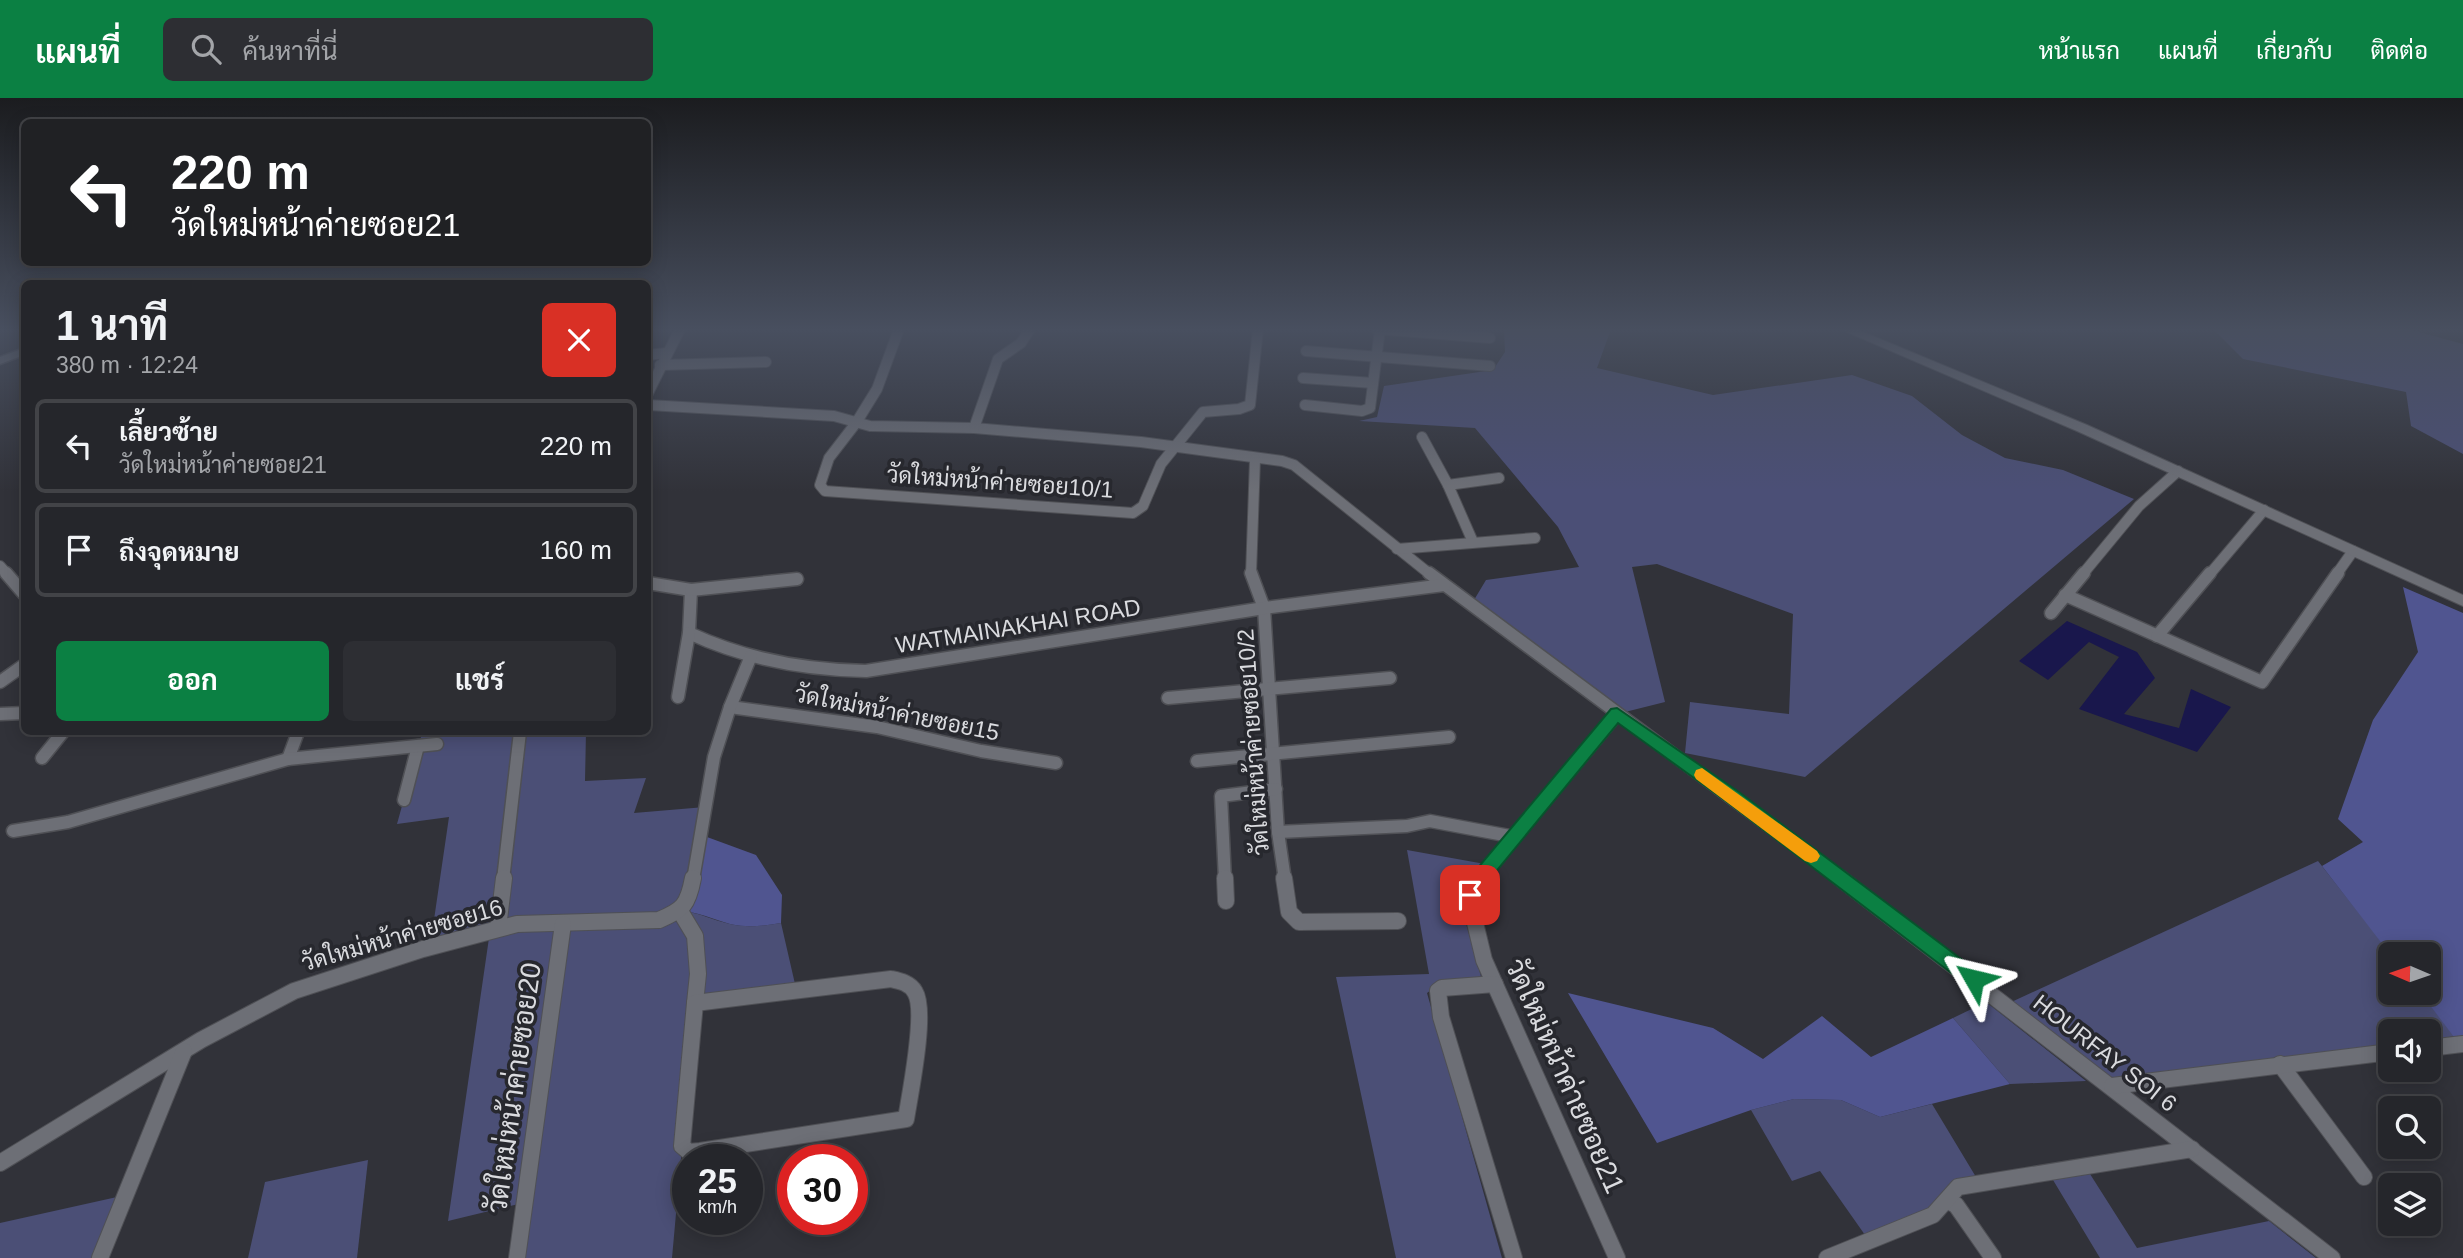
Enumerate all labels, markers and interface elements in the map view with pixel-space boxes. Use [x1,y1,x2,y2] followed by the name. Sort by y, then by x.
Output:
[163,18,653,81] search box
[187,30,225,68] icon: search
[35,33,121,70] text: แผนที่
[243,36,338,66] text: ค้นหาที่นี่
[2039,37,2120,64] text: หน้าแรก
[2158,37,2218,64] text: แผนที่
[2256,37,2333,64] text: เกี่ยวกับ
[2371,37,2428,64] text: ติดต่อ
[171,145,310,199] text: 220 m
[56,147,147,238] icon: left
[171,207,460,243] text: วัดใหม่หน้าค่ายซอย21
[56,302,168,349] text: 1 นาที
[542,303,616,377] button: close
[56,352,198,378] text: 380 m · 12:24
[119,417,218,447] text: เลี้ยวซ้าย
[60,427,98,465] icon: left
[540,431,612,461] text: 220 m
[119,452,327,478] text: วัดใหม่หน้าค่ายซอย21
[886,458,1114,503] street label: วัดใหม่หน้าค่ายซอย10/1
[60,531,98,569] icon: arrive
[540,535,612,565] text: 160 m
[119,537,240,567] text: ถึงจุดหมาย
[894,594,1142,658] street label: WATMAINAKHAI ROAD
[1229,628,1274,856] street label: วัดใหม่หน้าค่ายซอย10/2
[56,641,329,721] button: ออก
[343,641,616,721] button: แชร์
[792,677,1002,746] street label: วัดใหม่หน้าค่ายซอย15
[1440,865,1500,925] pin
[1451,876,1489,914] icon: arrive
[298,891,505,976] street label: วัดใหม่หน้าค่ายซอย16
[1937,942,2011,1016] position arrow
[2378,942,2441,1004] north arrow
[2378,942,2441,1236] map controls
[1499,952,1634,1198] street label: วัดใหม่หน้าค่ายซอย21
[477,960,547,1215] street label: วัดใหม่หน้าค่ายซอย20
[2028,989,2182,1117] street label: HOURFAY SOI 6
[2378,1019,2441,1082] button: sound
[2378,1096,2441,1159] button: search
[777,1144,868,1235] speed limit sign: 30
[698,1161,737,1200] text: 25
[2378,1173,2441,1236] button: layers
[698,1197,737,1217] text: km/h

